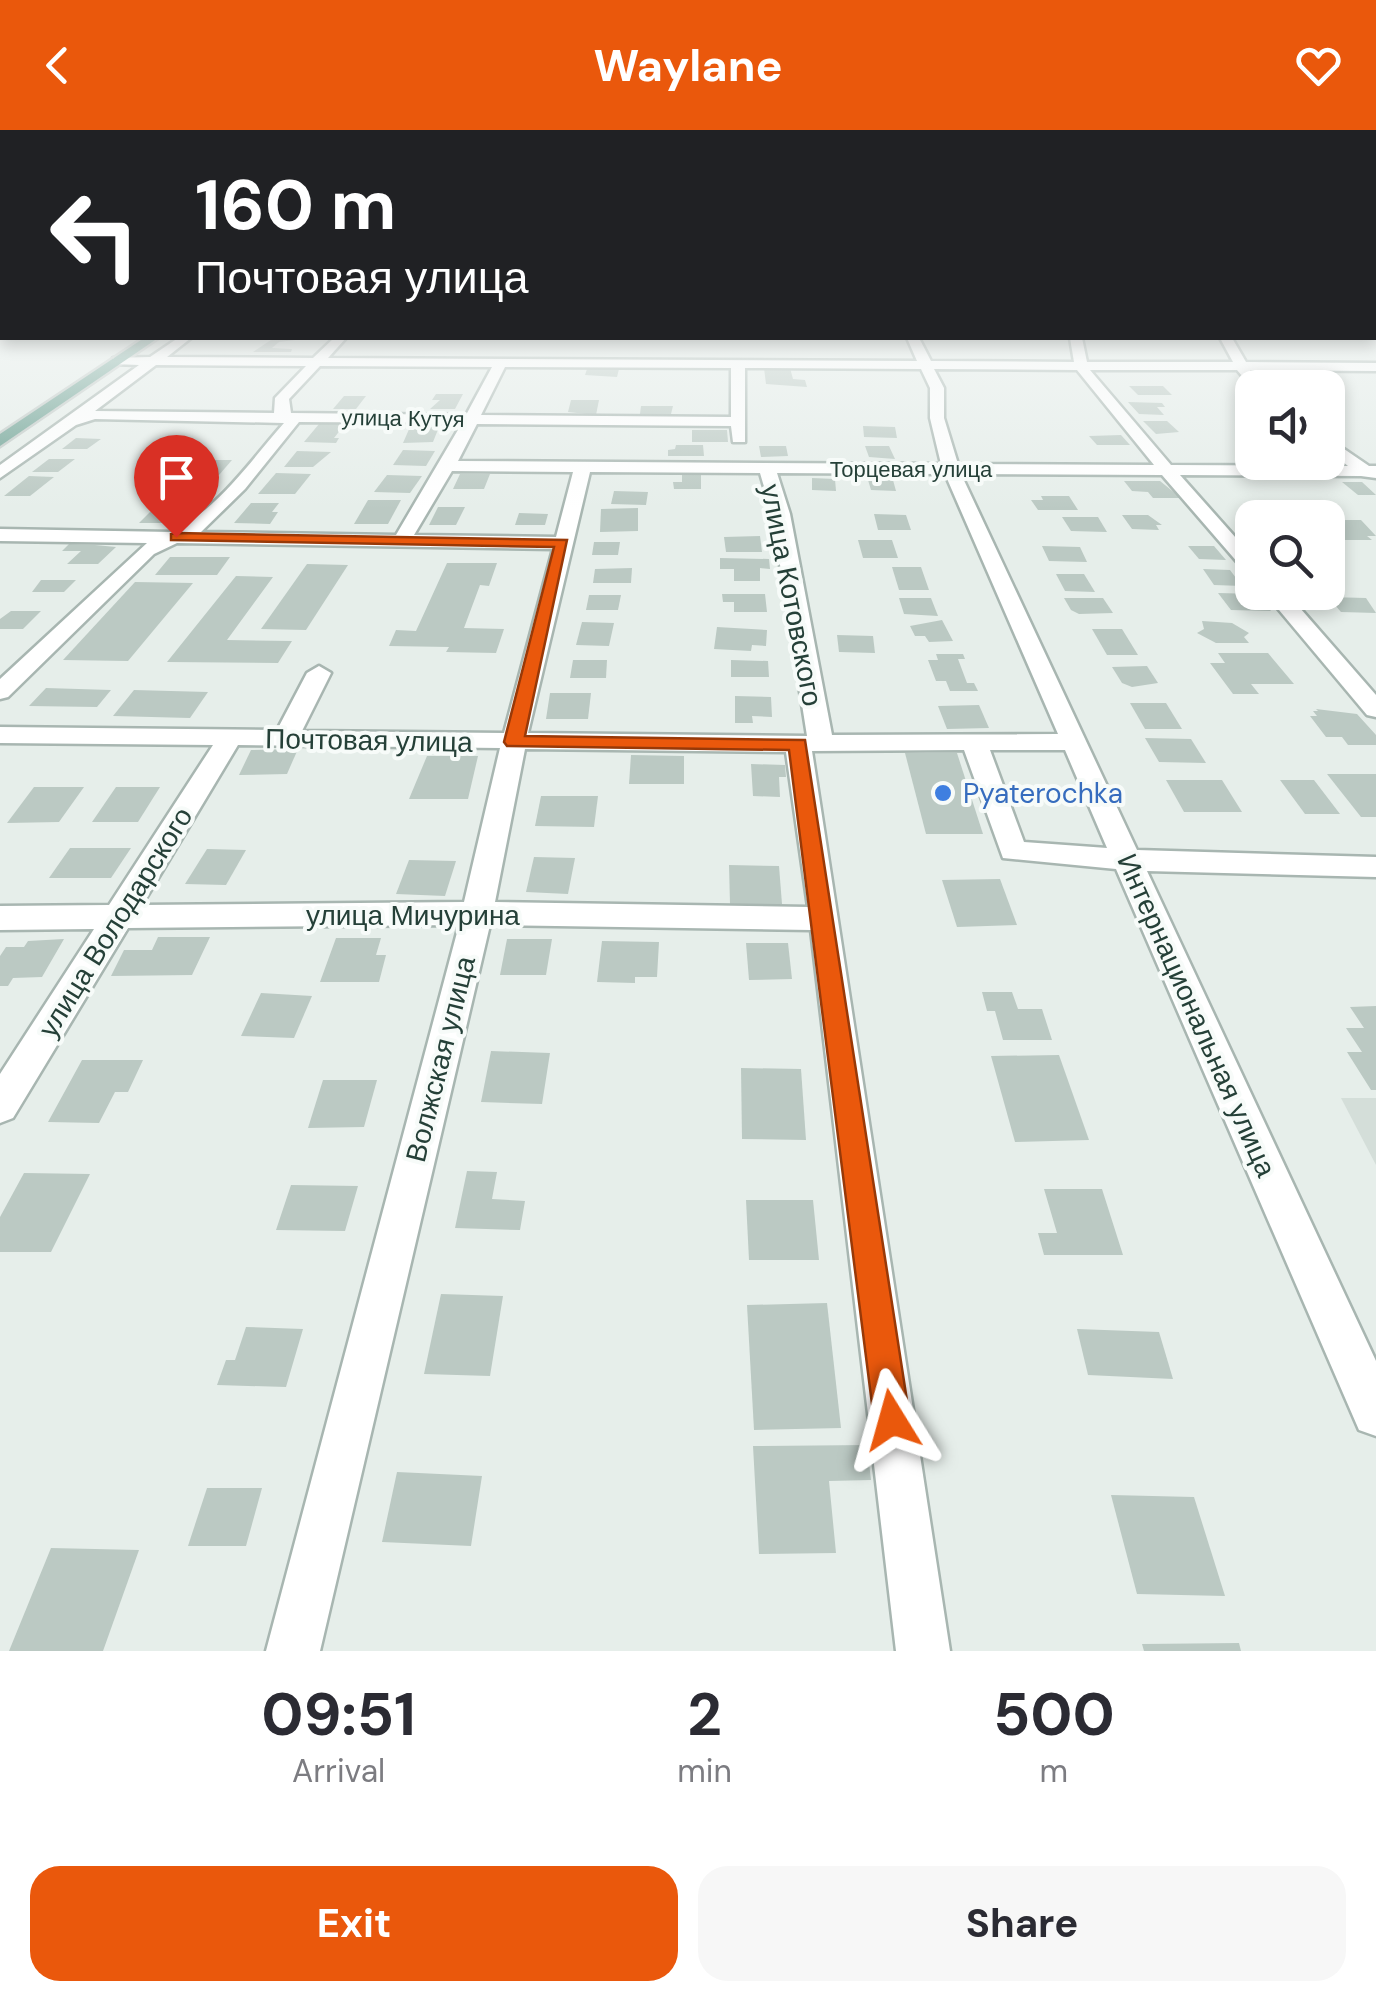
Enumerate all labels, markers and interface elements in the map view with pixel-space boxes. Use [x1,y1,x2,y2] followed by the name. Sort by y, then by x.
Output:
[593,36,783,95] text: Waylane
[30,38,85,93] icon: back
[1291,38,1346,93] icon: heart
[195,160,396,251] text: 160 m
[30,170,160,300] icon: left
[195,248,528,307] text: Почтовая улица
[1235,370,1345,610] map controls
[1235,370,1345,480] button: sound
[341,403,465,434] street label: улица Кутуя
[134,435,219,538] pin
[149,450,204,505] icon: arrive
[830,455,993,484] street label: Торцевая улица
[752,481,831,709] street label: улица Котовского
[1235,500,1345,610] button: search
[265,720,473,761] street label: Почтовая улица
[963,775,1123,812] place label: Pyaterochka
[932,782,954,804] marker: Pyaterochka
[30,800,201,1044] street label: улица Володарского
[1108,848,1285,1183] street label: Интернациональная улица
[306,897,520,934] street label: улица Мичурина
[397,952,484,1166] street label: Волжская улица
[840,1368,944,1472] position arrow
[261,1675,416,1754] text: 09:51
[687,1675,722,1754] text: 2
[993,1675,1115,1754] text: 500
[292,1750,385,1792] text: Arrival
[677,1750,732,1792] text: min
[1040,1750,1068,1792] text: m
[30,1866,678,1981] button: Exit
[698,1866,1346,1981] button: Share

